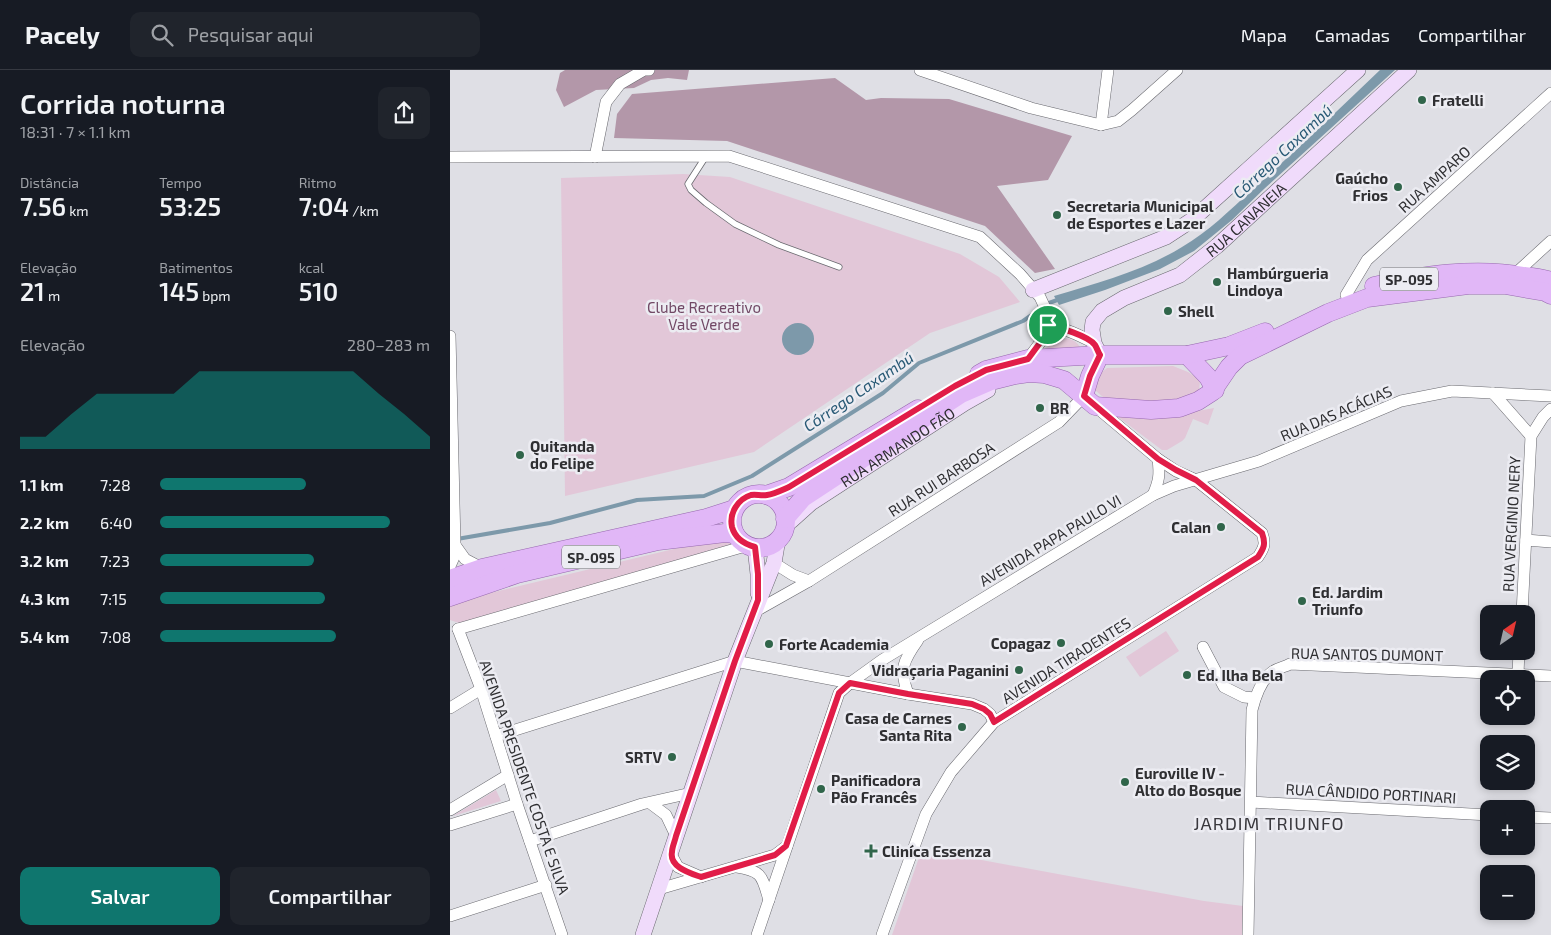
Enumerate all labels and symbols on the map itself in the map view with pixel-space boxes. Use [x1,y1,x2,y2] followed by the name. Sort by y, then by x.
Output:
[1432,91,1484,109] place label: Fratelli
[1416,94,1428,106] marker: Fratelli
[1228,100,1336,202] water label: Córrego Caxambú
[1394,142,1474,216] street label: RUA AMPARO
[1335,169,1388,204] place label: Gaúcho Frios
[1202,178,1290,260] street label: RUA CANANEIA
[1392,181,1404,193] marker: Gaúcho Frios
[1067,197,1214,232] place label: Secretaria Municipal de Esportes e Lazer
[1051,209,1063,221] marker: Secretaria Municipal de Esportes e Lazer
[1227,264,1328,300] place label: Hambúrgueria Lindoya
[1380,268,1438,290] road number: SP-095
[1211,276,1223,288] marker: Hambúrgueria Lindoya
[647,298,761,333] park label: Clube Recreativo Vale Verde
[1178,302,1214,320] place label: Shell
[1027,304,1069,346] pin
[1162,305,1174,317] marker: Shell
[799,347,917,435] water label: Córrego Caxambú
[1277,381,1395,445] street label: RUA DAS ACÁCIAS
[1050,399,1070,417] place label: BR
[1034,402,1046,414] marker: BR
[837,403,958,491] street label: RUA ARMANDO FÃO
[530,437,595,472] place label: Quitanda do Felipe
[885,438,998,520] street label: RUA RUI BARBOSA
[514,449,526,461] marker: Quitanda do Felipe
[1498,455,1524,592] street label: RUA VERGINIO NERY
[976,490,1124,590] street label: AVENIDA PAPA PAULO VI
[1171,518,1211,536] place label: Calan
[1215,521,1227,533] marker: Calan
[562,546,620,568] road number: SP-095
[1312,583,1383,618] place label: Ed. Jardim Triunfo
[1296,595,1308,607] marker: Ed. Jardim Triunfo
[1480,605,1535,660] north arrow
[998,613,1134,707] street label: AVENIDA TIRADENTES
[991,634,1051,652] place label: Copagaz
[779,635,889,653] place label: Forte Academia
[1055,637,1067,649] marker: Copagaz
[763,638,775,650] marker: Forte Academia
[1291,644,1444,664] street label: RUA SANTOS DUMONT
[476,657,574,897] street label: AVENIDA PRESIDENTE COSTA E SILVA
[872,661,1009,681] place label: Vidraçaria Paganini
[1013,664,1025,676] marker: Vidraçaria Paganini
[1197,666,1283,684] place label: Ed. Ilha Bela
[1181,669,1193,681] marker: Ed. Ilha Bela
[845,709,952,744] place label: Casa de Carnes Santa Rita
[956,721,968,733] marker: Casa de Carnes Santa Rita
[625,748,662,766] place label: SRTV
[666,751,678,763] marker: SRTV
[1135,764,1242,799] place label: Euroville IV - Alto do Bosque
[831,771,921,806] place label: Panificadora Pão Francês
[1119,776,1131,788] marker: Euroville IV - Alto do Bosque
[1285,780,1457,806] street label: RUA CÂNDIDO PORTINARI
[815,783,827,795] marker: Panificadora Pão Francês
[1193,812,1345,834] district label: JARDIM TRIUNFO
[882,842,991,860] place label: Cliníca Essenza
[864,844,878,858] marker: Cliníca Essenza

